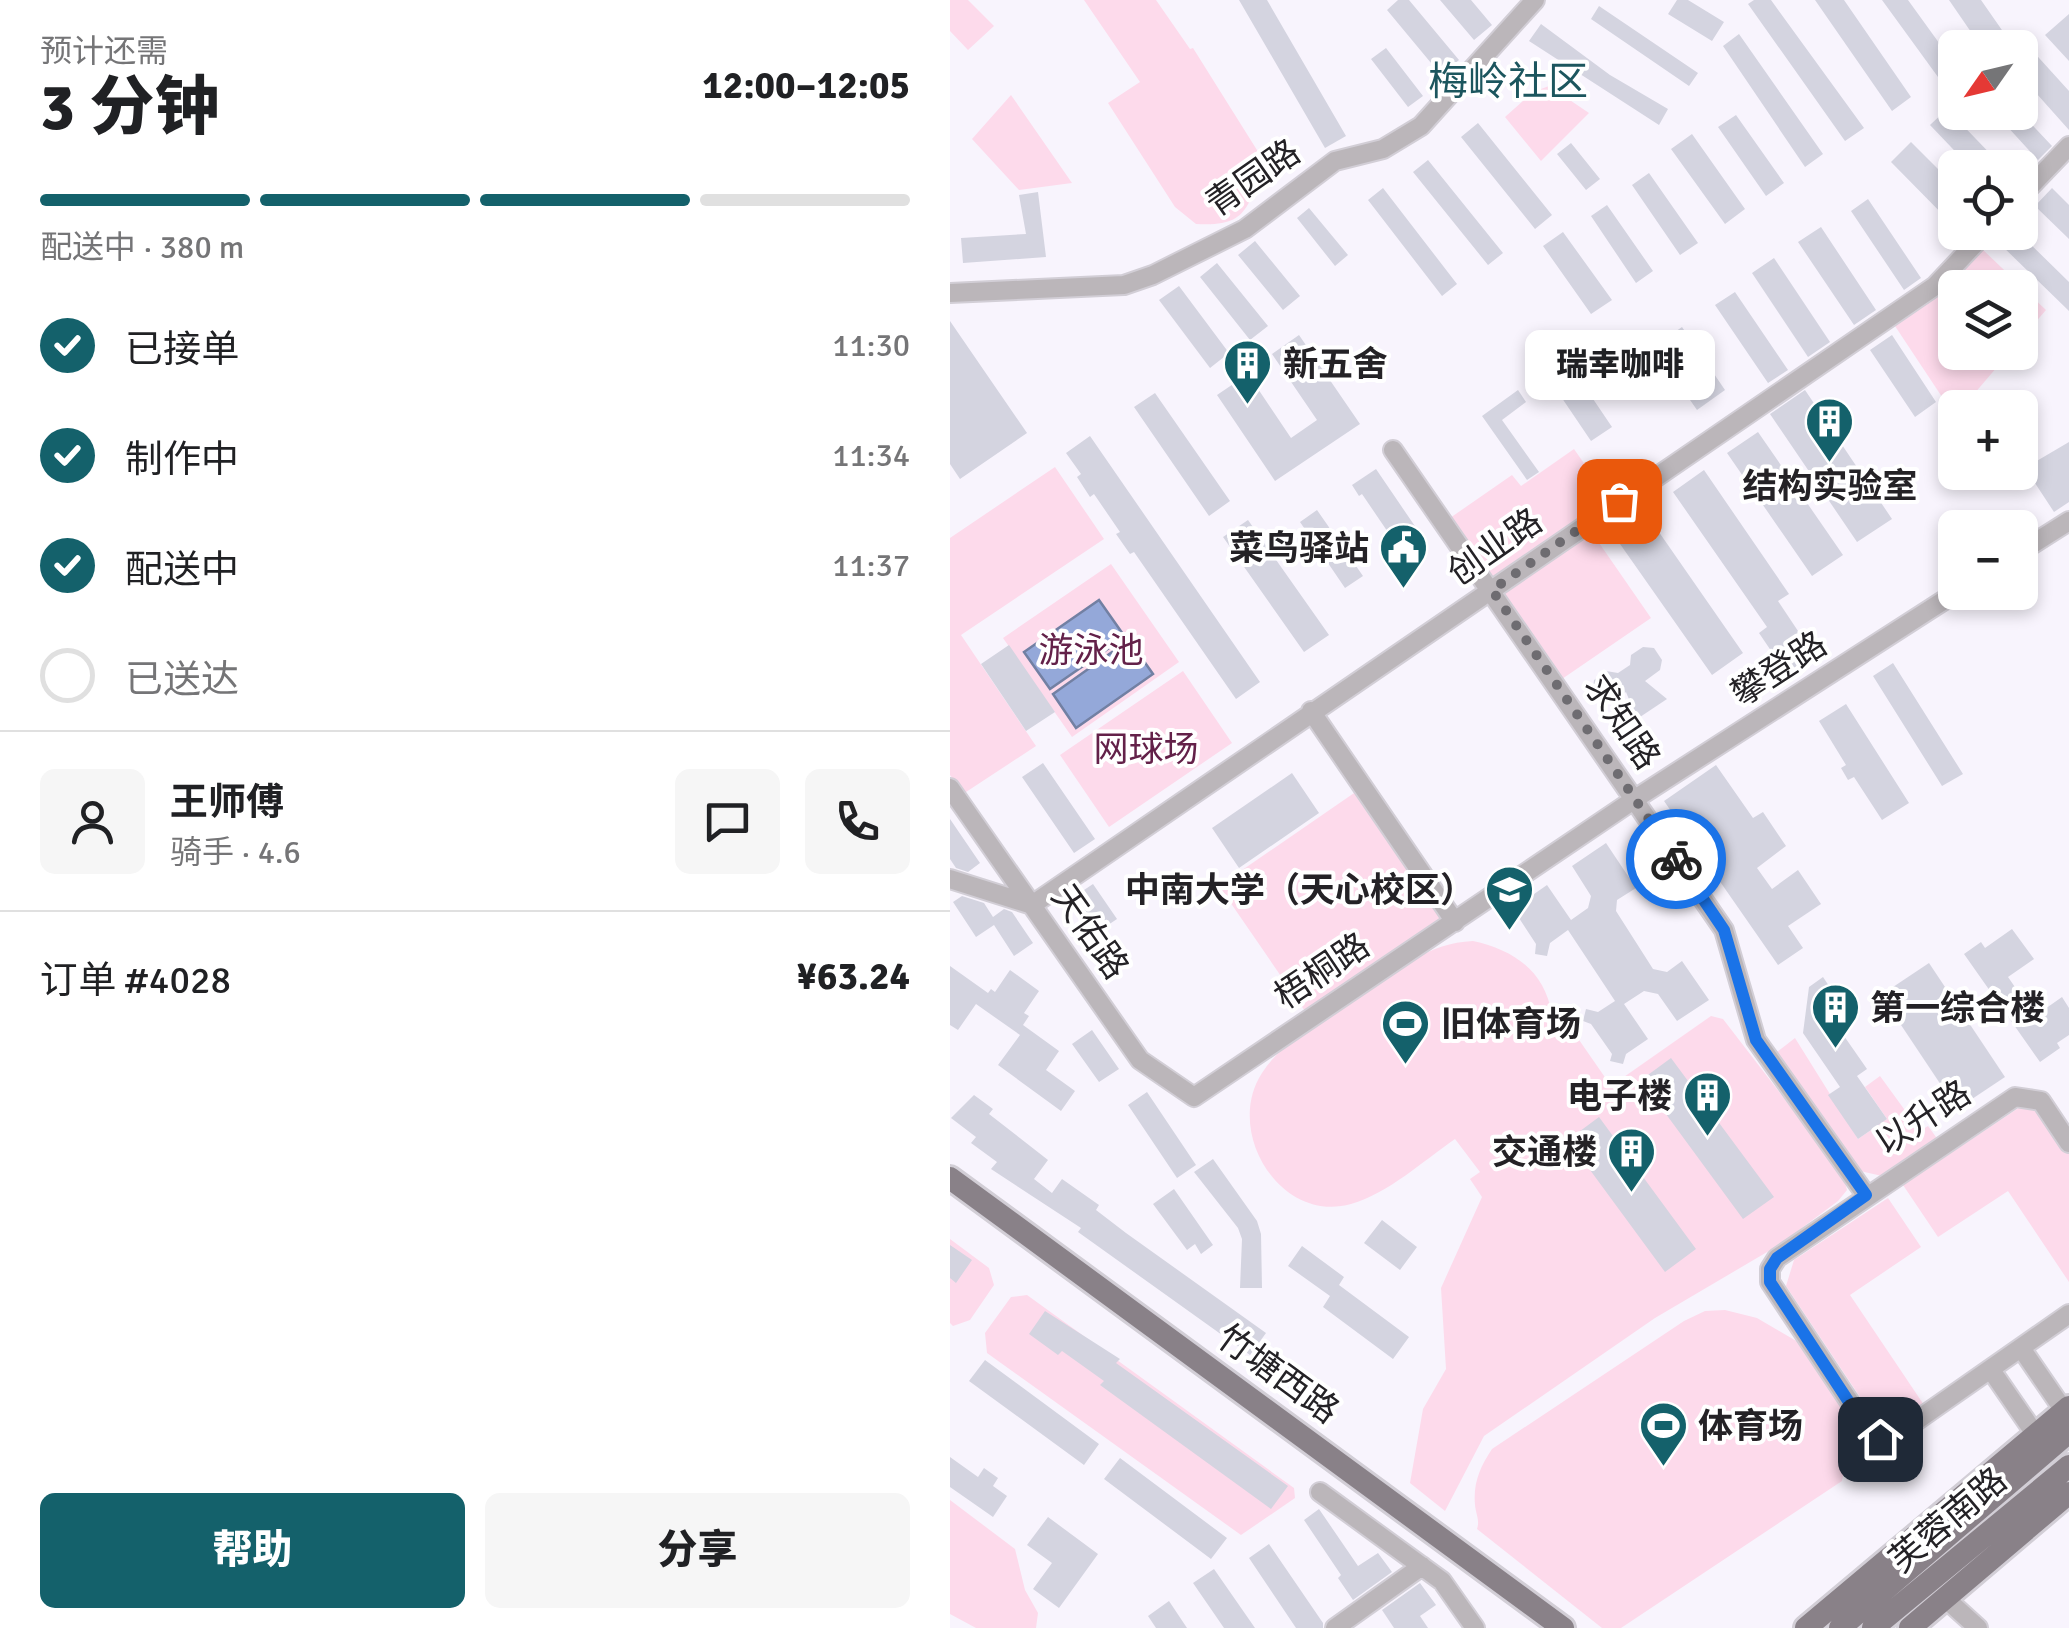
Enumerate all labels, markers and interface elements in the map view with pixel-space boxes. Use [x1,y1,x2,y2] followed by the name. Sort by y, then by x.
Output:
[1938,30,2038,130] north arrow
[1938,30,2038,610] map controls
[40,32,168,71] text: 预计还需
[1428,57,1588,107] district label: 梅岭社区
[702,62,910,109] text: 12:00–12:05
[40,68,219,148] text: 3 分钟
[1198,130,1308,226] street label: 青园路
[1938,150,2038,250] button: locate
[40,228,244,267] text: 配送中 · 380 m
[1938,270,2038,370] button: layers
[40,318,95,373] icon: check
[125,326,239,373] text: 已接单
[832,326,910,365] text: 11:30
[1524,331,1714,401] callout: 瑞幸咖啡
[1222,338,1274,406] building icon: 新五舍
[1283,343,1388,386] place label: 新五舍
[1556,345,1684,384] text: 瑞幸咖啡
[1938,390,2038,490] button: +
[1804,396,1856,464] building icon: 结构实验室
[40,428,95,483] icon: check
[125,436,239,483] text: 制作中
[832,436,910,475] text: 11:34
[1577,459,1662,544] pin
[1742,465,1918,508] place label: 结构实验室
[1592,474,1647,529] icon: bag
[1440,499,1550,595] street label: 创业路
[1938,510,2038,610] button: −
[1378,522,1430,590] public building icon: 菜鸟驿站
[1229,527,1369,570] place label: 菜鸟驿站
[40,538,95,593] icon: check
[125,546,239,593] text: 配送中
[832,546,910,585] text: 11:37
[1723,622,1835,716] street label: 攀登路
[1038,629,1144,672] park label: 游泳池
[125,656,239,703] text: 已送达
[1575,666,1669,778] street label: 求知路
[1093,728,1199,771] park label: 网球场
[40,769,145,874] button: person
[675,769,780,874] button: chat
[805,769,910,874] button: phone
[170,779,284,826] text: 王师傅
[1626,809,1726,909] courier
[1649,832,1704,887] icon: bike
[170,833,301,872] text: 骑手 · 4.6
[1484,864,1536,932] school or university icon: 中南大学（天心校区）
[1125,869,1475,912] place label: 中南大学（天心校区）
[1042,877,1138,987] street label: 天佑路
[1266,924,1378,1018] street label: 梧桐路
[797,953,910,1000] text: ¥63.24
[40,957,231,1004] text: 订单 #4028
[1809,982,1861,1050] building icon: 第一综合楼
[1870,987,2045,1030] place label: 第一综合楼
[1380,998,1432,1066] sports icon: 旧体育场
[1441,1003,1581,1046] place label: 旧体育场
[1681,1070,1733,1138] building icon: 电子楼
[1867,1071,1979,1165] street label: 以升路
[1567,1075,1672,1118] place label: 电子楼
[1606,1126,1658,1194] building icon: 交通楼
[1492,1131,1597,1174] place label: 交通楼
[1209,1315,1347,1433] street label: 竹塘西路
[1838,1397,1923,1482] pin
[1637,1400,1689,1468] sports icon: 体育场
[1698,1405,1803,1448] place label: 体育场
[1853,1412,1908,1467] icon: home
[1881,1459,2015,1581] street label: 芙蓉南路
[40,1493,465,1608] button: 帮助
[485,1493,910,1608] button: 分享

